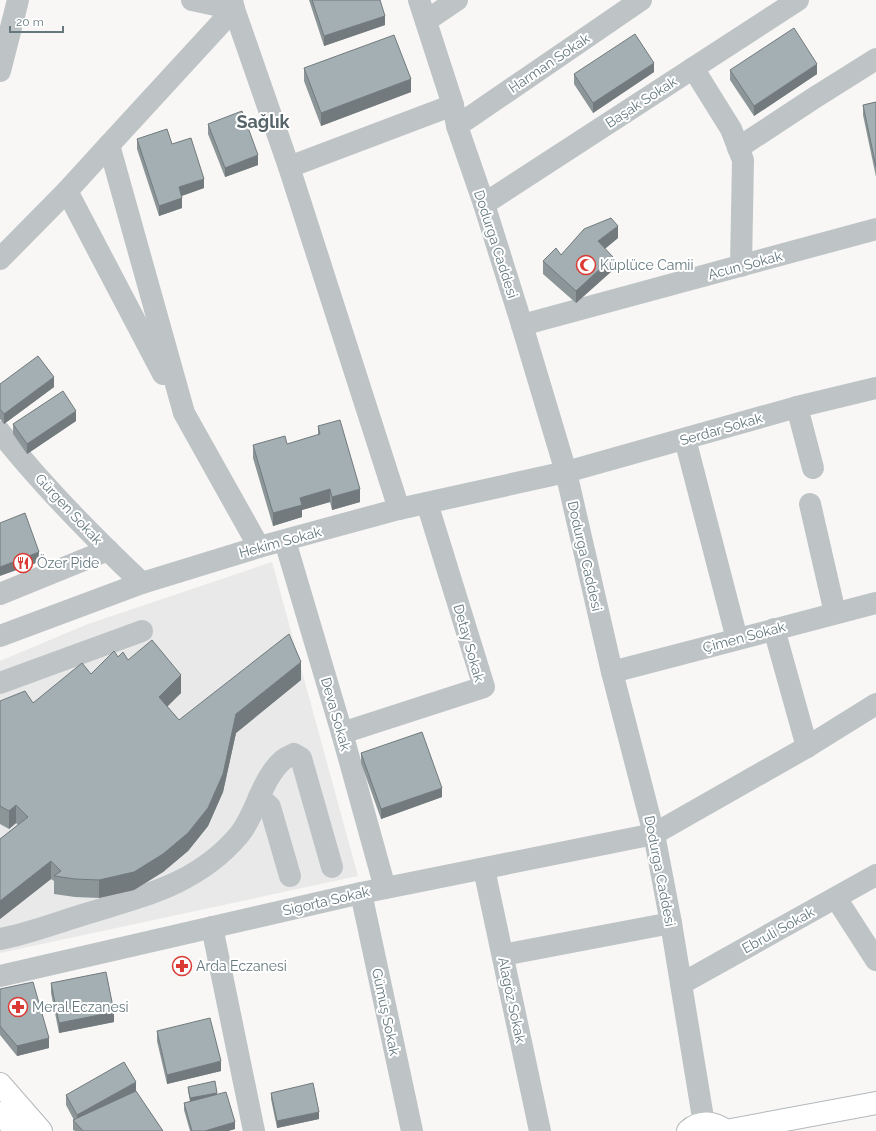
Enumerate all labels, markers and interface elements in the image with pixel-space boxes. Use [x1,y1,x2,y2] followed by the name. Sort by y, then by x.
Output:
[10,8,63,34] scale bar
[16,15,44,29] text: 20 m
[505,30,593,96] street label: Harman Sokak
[602,73,680,131] street label: Başak Sokak
[236,111,290,132] district label: Sağlık
[471,188,521,300] street label: Dodurga Caddesi
[706,247,784,283] street label: Acun Sokak
[575,254,597,276] mosque icon: Küplüce Camii
[600,257,693,273] place label: Küplüce Camii
[678,409,765,448] street label: Serdar Sokak
[32,470,106,548] street label: Gürgen Sokak
[565,499,605,613] street label: Dodurga Caddesi
[237,523,323,561] street label: Hekim Sokak
[12,552,34,574] restaurant icon: Özer Pide
[37,553,99,571] place label: Özer Pide
[450,602,488,684] street label: Detay Sokak
[701,618,788,656] street label: Çimen Sokak
[318,675,354,753] street label: Deva Sokak
[641,814,679,928] street label: Dodurga Caddesi
[281,883,372,919] street label: Sigorta Sokak
[739,903,817,956] street label: Ebruli Sokak
[171,955,193,977] pharmacy icon: Arda Eczanesi
[495,956,529,1045] street label: Alagöz Sokak
[196,958,287,974] place label: Arda Eczanesi
[369,967,403,1058] street label: Gümüş Sokak
[7,996,29,1018] pharmacy icon: Meral Eczanesi
[32,999,129,1015] place label: Meral Eczanesi

